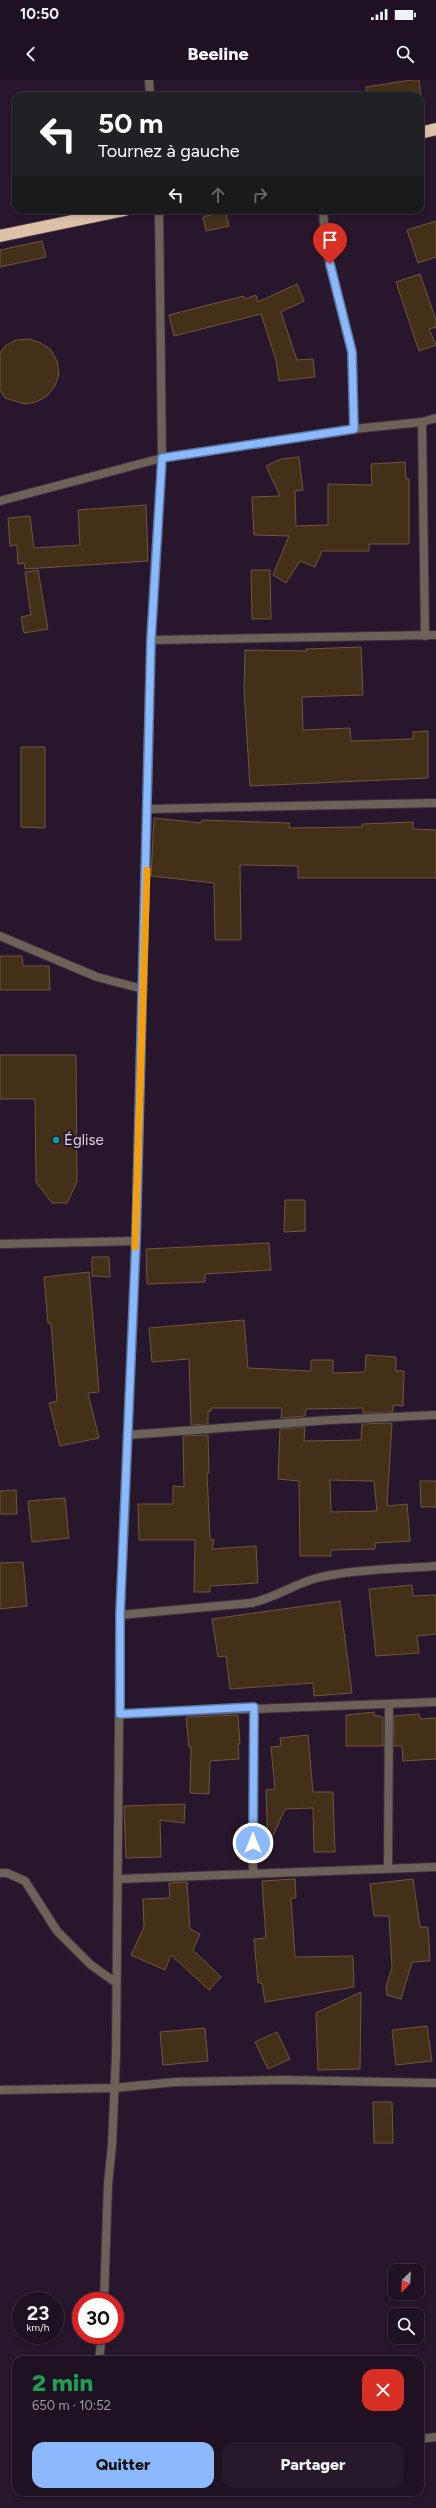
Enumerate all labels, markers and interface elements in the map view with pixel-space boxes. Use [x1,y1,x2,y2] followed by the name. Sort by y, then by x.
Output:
[20,5,59,23] text: 10:50
[20,43,42,65] icon: back
[187,43,249,65] text: Beeline
[394,43,416,65] icon: search
[98,106,164,140] text: 50 m
[32,108,84,160] icon: left
[98,140,240,162] text: Tournez à gauche
[165,184,187,206] icon: left
[207,184,229,206] icon: ahead
[249,184,271,206] icon: right
[313,223,347,264] pin
[319,229,341,251] icon: arrive
[64,1131,104,1149] place label: Église
[51,1135,61,1145] marker: Église
[232,1822,274,1864] position arrow
[388,2264,424,2300] north arrow
[388,2264,424,2344] map controls
[72,2292,124,2344] speed limit sign: 30
[27,2301,49,2325] text: 23
[388,2308,424,2344] button: search
[27,2321,49,2334] text: km/h
[32,2368,93,2397] text: 2 min
[362,2369,404,2411] button: close
[32,2398,111,2413] text: 650 m · 10:52
[32,2442,214,2488] button: Quitter
[222,2442,404,2488] button: Partager

